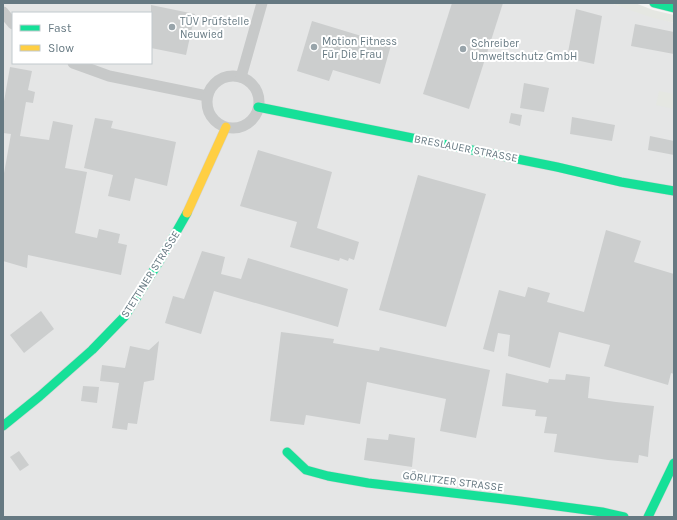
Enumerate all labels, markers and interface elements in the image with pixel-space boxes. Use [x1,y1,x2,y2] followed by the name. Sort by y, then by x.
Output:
[12,12,152,64] legend
[180,14,249,41] place label: TÜV Prüfstelle Neuwied
[48,21,72,35] text: Fast
[167,22,177,32] marker: TÜV Prüfstelle Neuwied
[322,35,397,61] place label: Motion Fitness Für Die Frau
[471,37,577,63] place label: Schreiber Umweltschutz GmbH
[48,41,74,55] text: Slow
[309,42,319,52] marker: Motion Fitness Für Die Frau
[458,44,468,54] marker: Schreiber Umweltschutz GmbH
[413,132,519,165] street label: BRESLAUER STRASSE
[118,228,182,320] street label: STETTINER STRASSE
[402,468,504,494] street label: GÖRLITZER STRASSE

